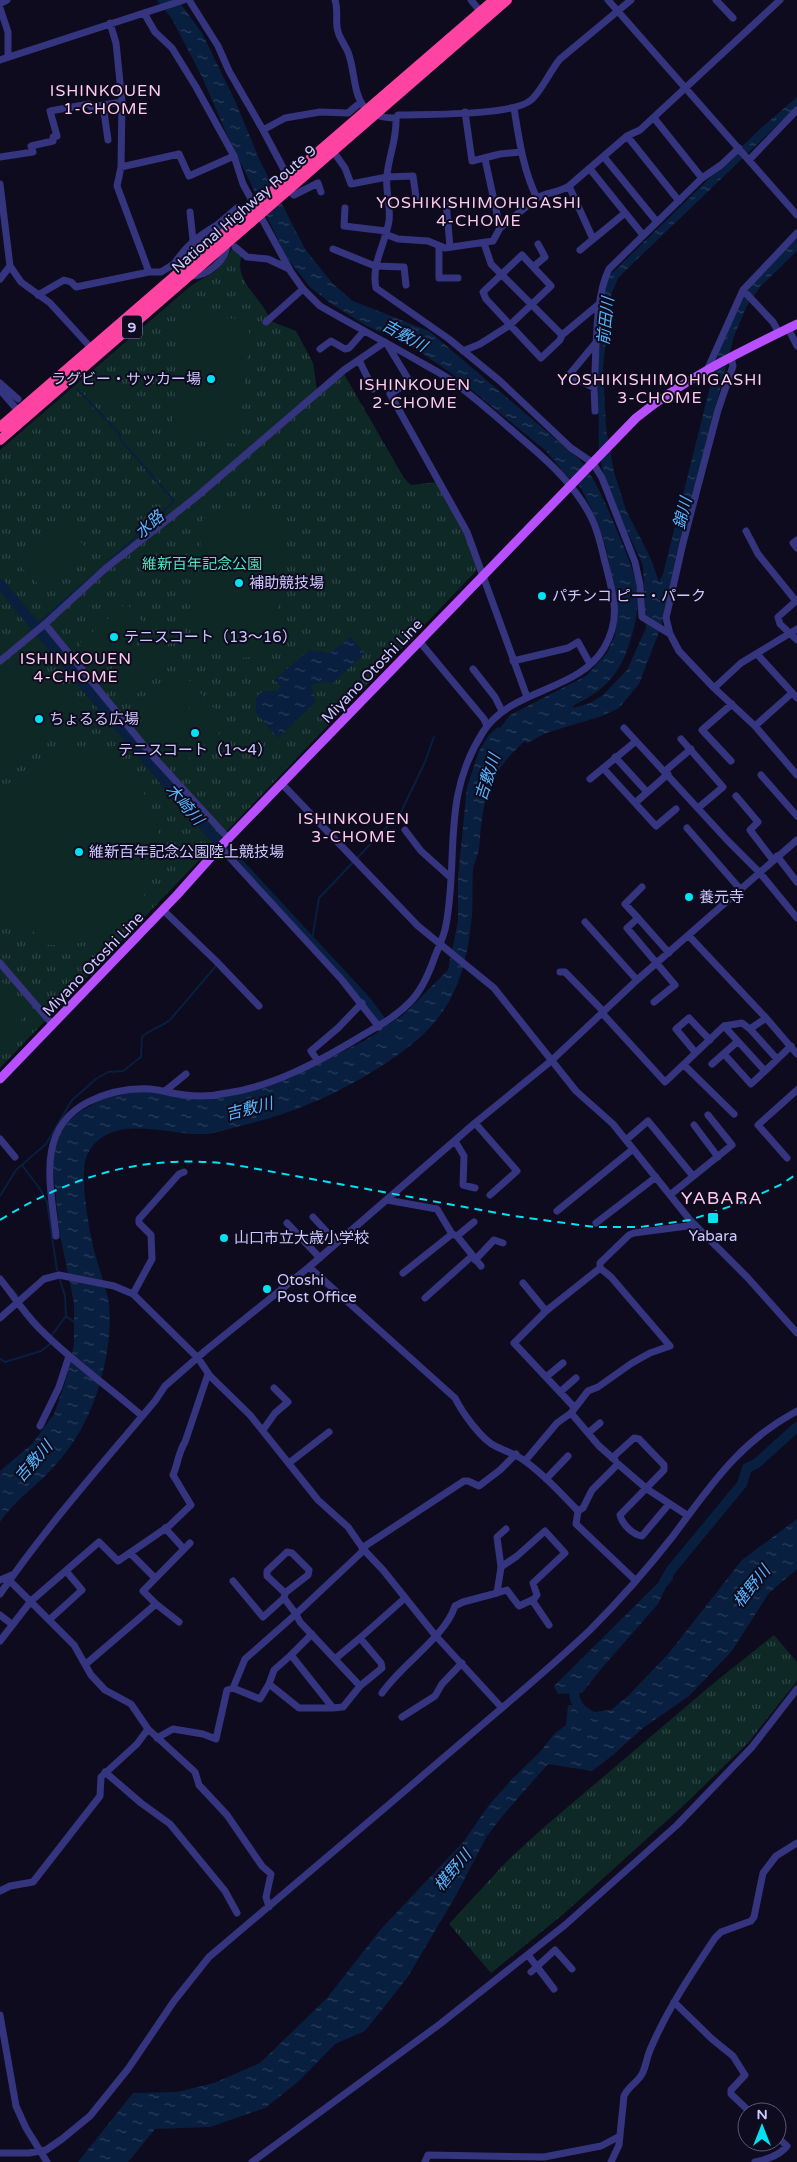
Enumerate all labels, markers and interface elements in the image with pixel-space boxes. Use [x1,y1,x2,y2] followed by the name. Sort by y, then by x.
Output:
[50,81,162,119] district label: ISHINKOUEN 1-CHOME
[168,141,320,277] street label: National Highway Route 9
[376,193,582,231] district label: YOSHIKISHIMOHIGASHI 4-CHOME
[594,294,619,346] water label: 前田川
[379,315,432,357] water label: 吉敷川
[122,316,142,338] road number: 9
[51,370,201,388] place label: ラグビー・サッカー場
[557,370,763,408] district label: YOSHIKISHIMOHIGASHI 3-CHOME
[205,373,217,385] marker: ラグビー・サッカー場
[359,375,471,413] district label: ISHINKOUEN 2-CHOME
[669,493,697,531] water label: 錦川
[131,505,170,543] water label: 水路
[142,555,262,573] park label: 維新百年記念公園
[249,574,324,592] place label: 補助競技場
[233,577,245,589] marker: 補助競技場
[552,587,706,605] place label: パチンコ ピー・パーク
[536,590,548,602] marker: パチンコ ピー・パーク
[318,615,426,727] street label: Miyano Otoshi Line
[124,628,297,646] place label: テニスコート（13～16）
[108,631,120,643] marker: テニスコート（13～16）
[20,649,132,687] district label: ISHINKOUEN 4-CHOME
[49,710,139,728] place label: ちょるる広場
[33,713,45,725] marker: ちょるる広場
[189,727,201,739] marker: テニスコート（1～4）
[118,741,272,759] place label: テニスコート（1～4）
[471,749,505,803] water label: 吉敷川
[161,780,209,831] water label: 木崎川
[298,809,410,847] district label: ISHINKOUEN 3-CHOME
[89,843,284,861] place label: 維新百年記念公園陸上競技場
[73,846,85,858] marker: 維新百年記念公園陸上競技場
[699,888,744,906] place label: 養元寺
[683,891,695,903] marker: 養元寺
[39,908,147,1020] street label: Miyano Otoshi Line
[224,1093,277,1124] water label: 吉敷川
[681,1187,763,1209] district label: YABARA
[706,1211,720,1225] marker: Yabara
[689,1227,737,1245] place label: Yabara
[234,1229,369,1247] place label: 山口市立大歳小学校
[218,1232,230,1244] marker: 山口市立大歳小学校
[277,1271,357,1306] place label: Otoshi Post Office
[261,1283,273,1295] marker: Otoshi Post Office
[10,1435,58,1486] water label: 吉敷川
[729,1560,776,1612] water label: 椹野川
[430,1844,477,1895] water label: 椹野川
[737,2102,787,2152] north arrow
[756,2106,768,2123] text: N

